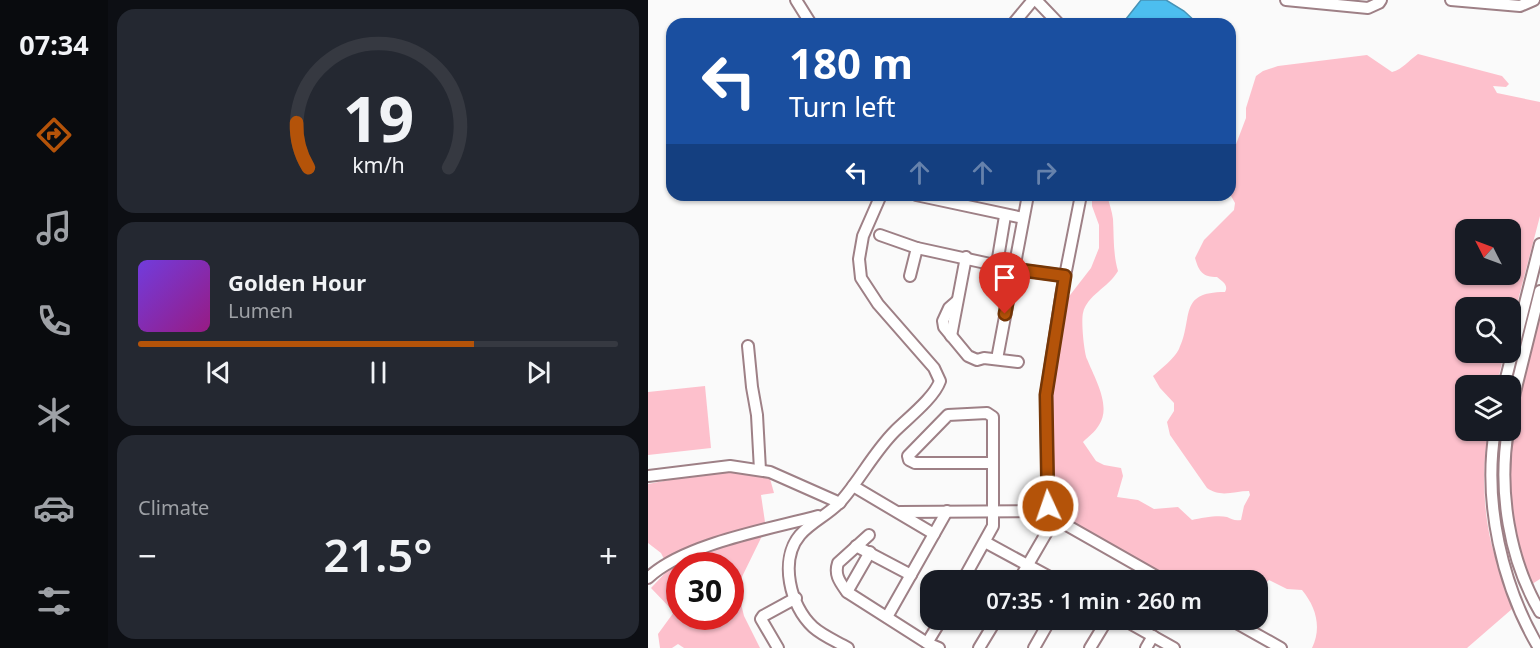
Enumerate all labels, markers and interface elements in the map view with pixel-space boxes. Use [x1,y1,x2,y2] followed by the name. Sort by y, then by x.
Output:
[19,26,89,63] text: 07:34
[789,34,913,91] text: 180 m
[690,42,768,120] icon: left
[342,75,414,160] text: 19
[789,88,895,125] text: Turn left
[33,114,75,156] icon: directions
[352,150,404,179] text: km/h
[840,156,873,189] icon: left
[903,156,936,189] icon: ahead
[966,156,999,189] icon: ahead
[1029,156,1062,189] icon: right
[33,207,75,249] icon: music
[1455,219,1521,285] north arrow
[1455,219,1521,441] map controls
[979,252,1030,314] pin
[988,261,1021,294] icon: arrive
[228,267,366,297] text: Golden Hour
[228,297,293,324] text: Lumen
[1455,297,1521,363] button: search
[33,300,75,342] icon: phone
[202,356,235,389] icon: previous
[362,356,395,389] icon: pause
[522,356,555,389] icon: next
[1455,375,1521,441] button: layers
[33,394,75,436] icon: climate
[1016,474,1080,538] position arrow
[33,487,75,529] icon: car
[138,494,209,521] text: Climate
[324,524,432,585] text: 21.5°
[138,533,157,578] text: −
[599,533,618,578] text: +
[666,552,744,630] speed limit sign: 30
[33,580,75,622] icon: filters
[986,585,1202,615] text: 07:35 · 1 min · 260 m

